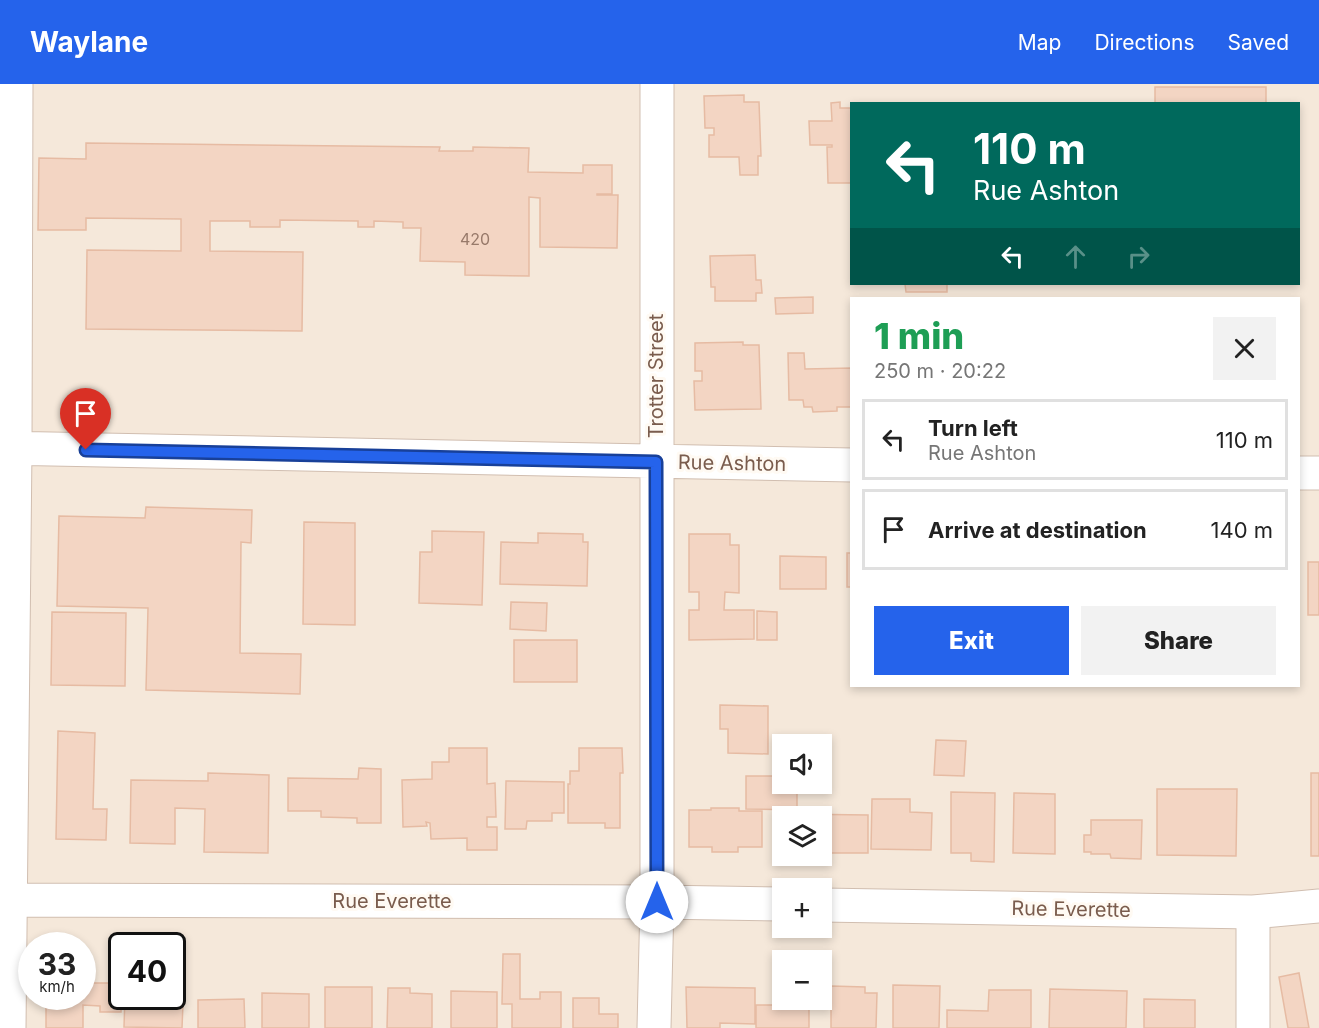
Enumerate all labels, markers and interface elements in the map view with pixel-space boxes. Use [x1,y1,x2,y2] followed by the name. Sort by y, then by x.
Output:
[30,25,148,59] text: Waylane
[1018,30,1061,55] text: Map
[1094,30,1195,55] text: Directions
[1228,30,1289,55] text: Saved
[973,123,1086,174] text: 110 m
[874,126,952,204] icon: left
[973,174,1119,207] text: Rue Ashton
[460,229,490,249] house number: 420
[996,240,1029,273] icon: left
[1059,240,1092,273] icon: ahead
[1122,240,1155,273] icon: right
[644,313,668,438] street label: Trotter Street
[874,314,964,358] text: 1 min
[1213,317,1276,380] button: close
[874,359,1006,383] text: 250 m · 20:22
[60,388,111,450] pin
[69,397,102,430] icon: arrive
[928,415,1018,441] text: Turn left
[877,423,910,456] icon: left
[1216,427,1273,453] text: 110 m
[928,441,1036,465] text: Rue Ashton
[678,450,786,476] street label: Rue Ashton
[877,513,910,546] icon: arrive
[928,517,1147,543] text: Arrive at destination
[1211,517,1273,543] text: 140 m
[874,606,1069,675] button: Exit
[1081,606,1276,675] button: Share
[772,734,832,1010] map controls
[772,734,832,794] button: sound
[772,806,832,866] button: layers
[625,870,689,934] position arrow
[772,878,832,938] button: +
[332,889,452,913] street label: Rue Everette
[1011,896,1131,922] street label: Rue Everette
[108,932,186,1010] speed limit sign: 40
[38,946,76,982] text: 33
[772,950,832,1010] button: −
[39,977,75,996] text: km/h

